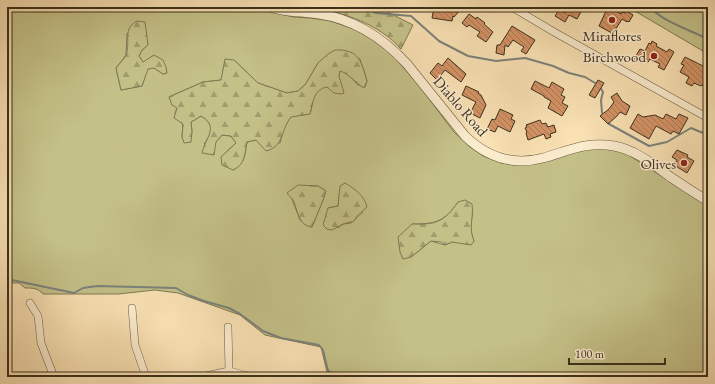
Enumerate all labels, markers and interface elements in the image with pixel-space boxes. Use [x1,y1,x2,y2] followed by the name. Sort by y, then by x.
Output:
[607,15,617,25] marker: Miraflores
[583,26,642,45] place label: Miraflores
[583,47,646,66] place label: Birchwood
[649,51,659,61] marker: Birchwood
[430,72,493,140] street label: Diablo Road
[640,154,676,173] place label: Olives
[679,158,689,168] marker: Olives
[569,340,665,366] scale bar
[575,346,605,362] text: 100 m

